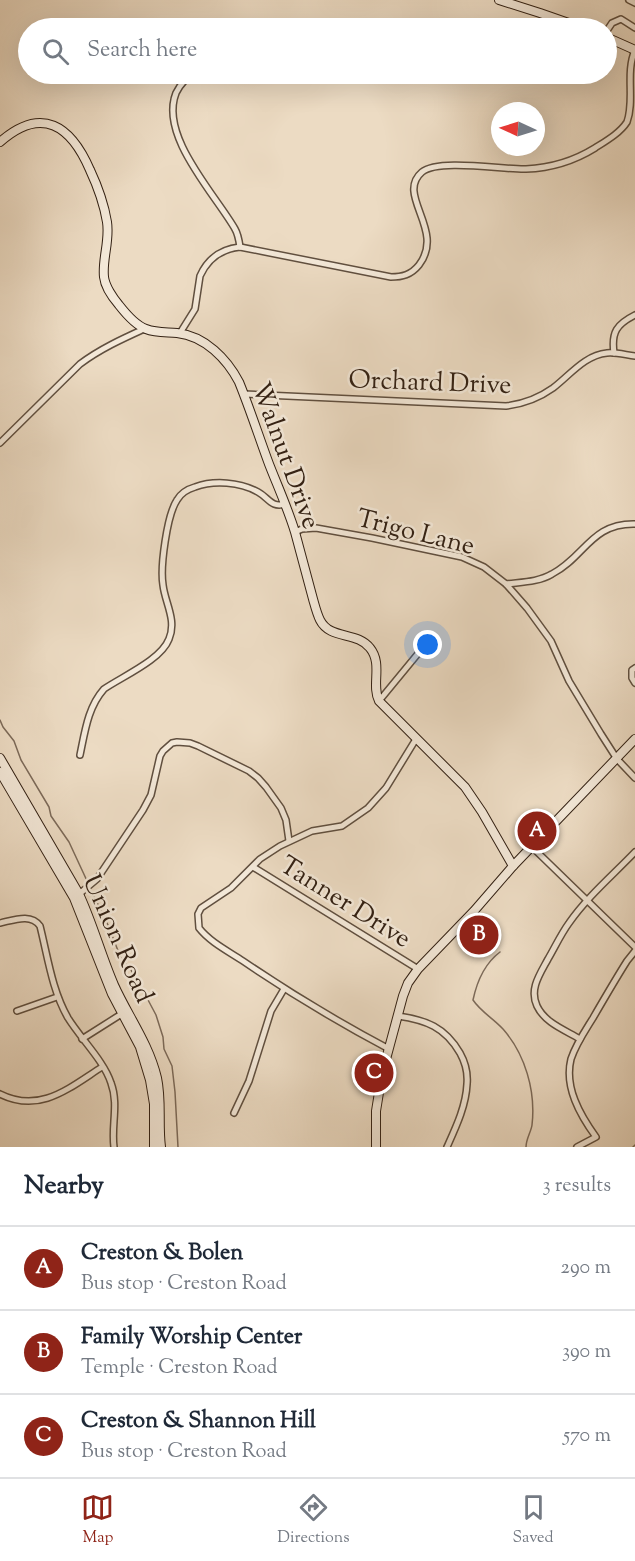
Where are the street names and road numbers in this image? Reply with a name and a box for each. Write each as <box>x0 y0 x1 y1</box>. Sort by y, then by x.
street label: Orchard Drive <box>348 362 512 405</box>
street label: Walnut Drive <box>241 377 328 534</box>
street label: Trigo Lane <box>353 501 478 566</box>
street label: Tanner Drive <box>272 848 417 958</box>
street label: Union Road <box>72 869 162 1010</box>

